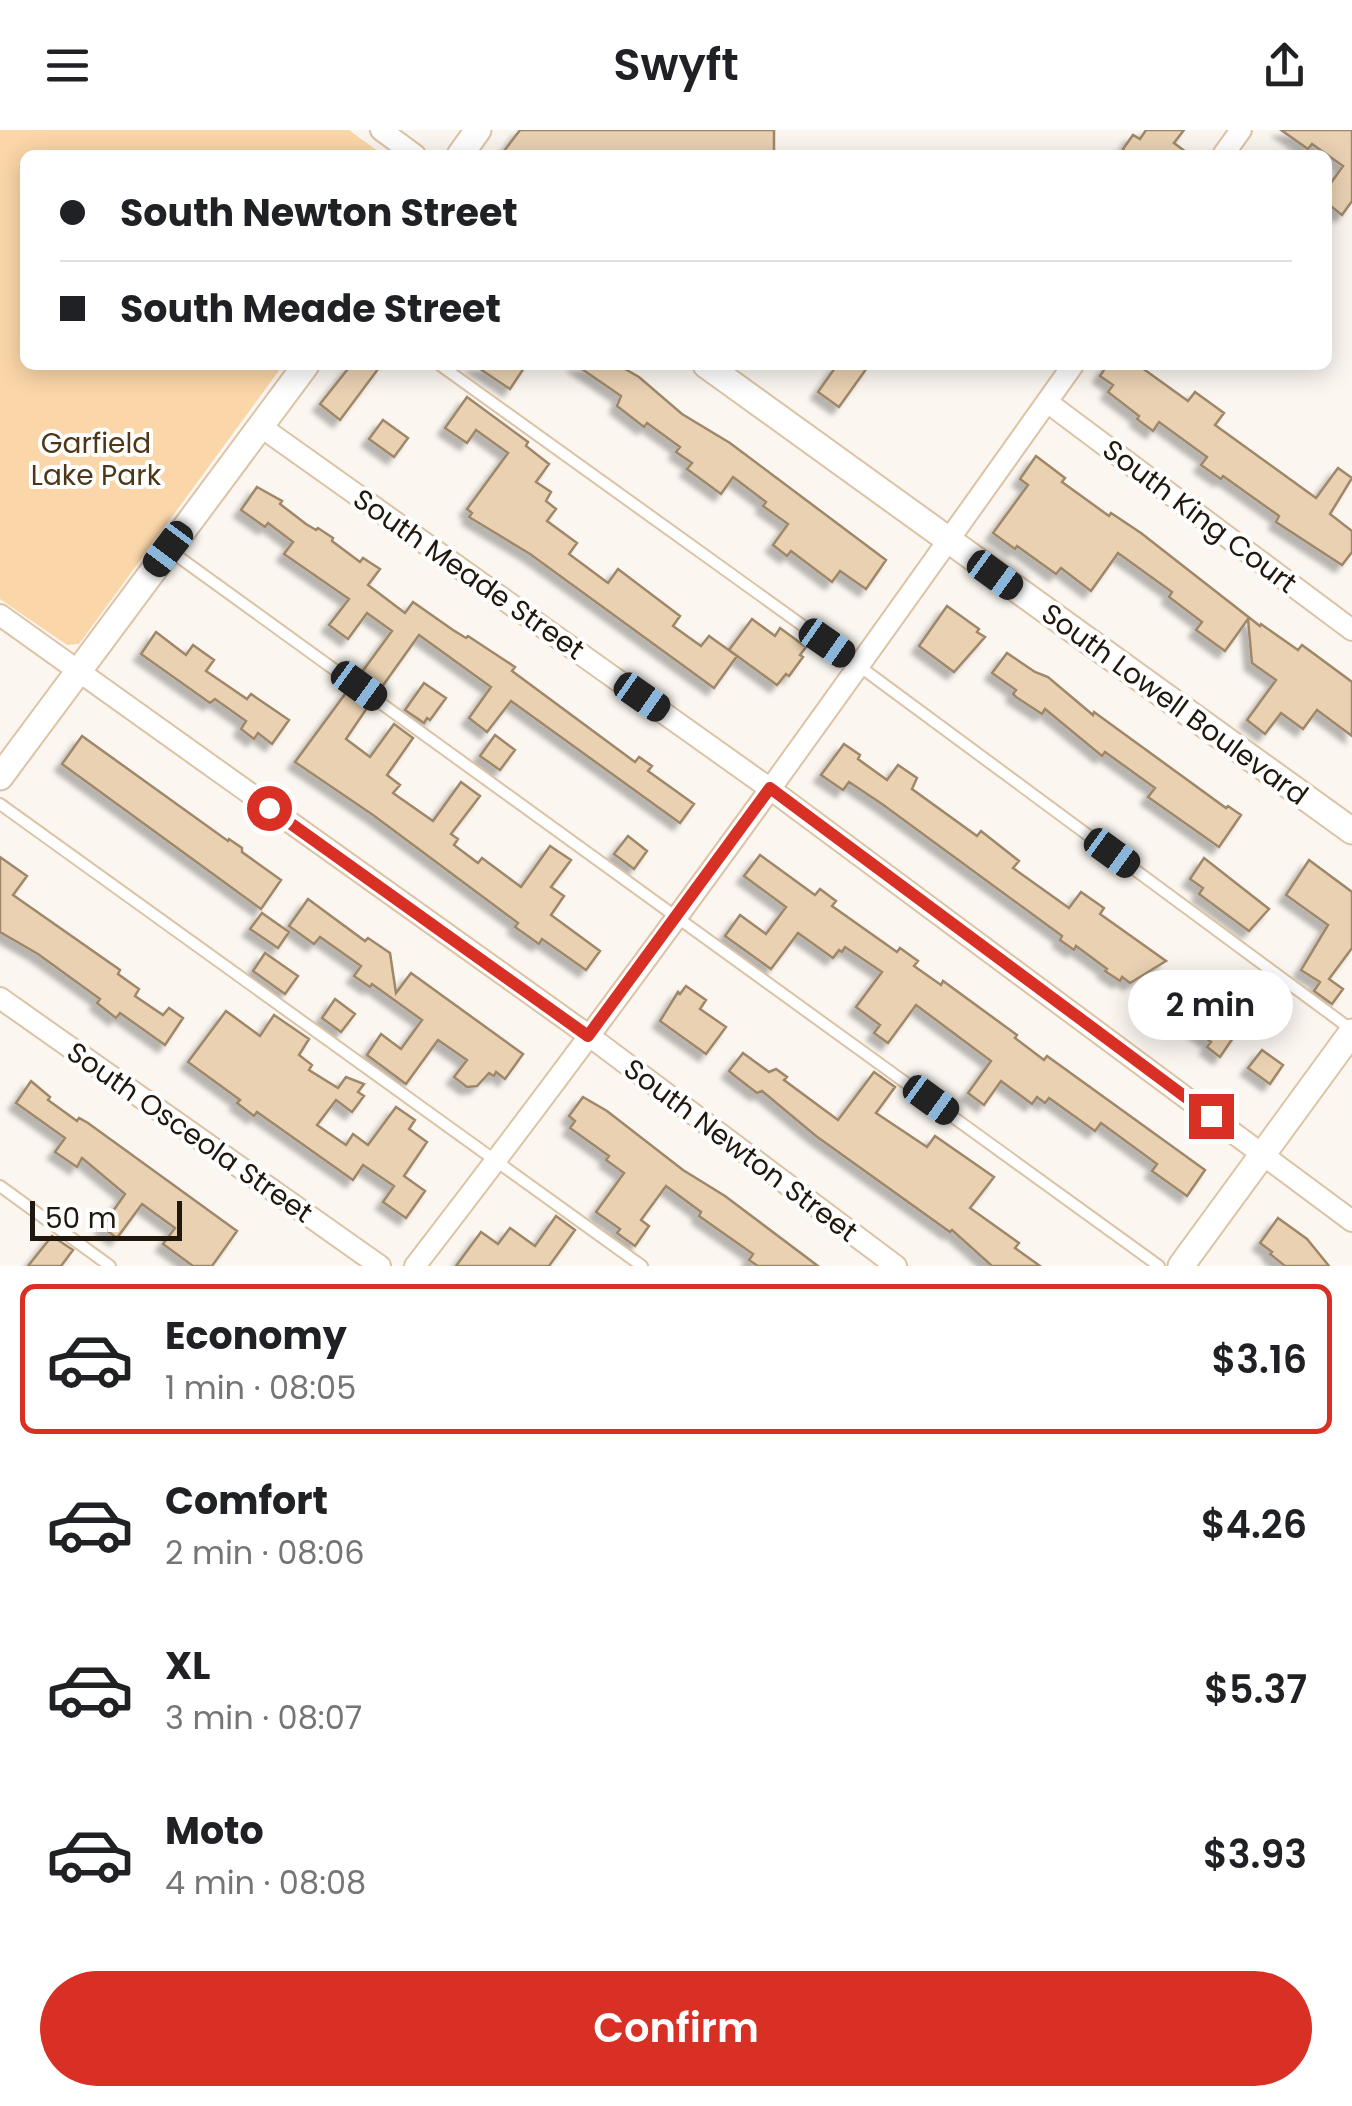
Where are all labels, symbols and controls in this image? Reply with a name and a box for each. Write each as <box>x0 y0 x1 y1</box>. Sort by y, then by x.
text: Swyft <box>613 33 739 96</box>
icon: menu <box>40 38 95 93</box>
icon: share <box>1257 38 1312 93</box>
text: South Newton Street <box>120 186 518 239</box>
text: South Meade Street <box>120 282 501 335</box>
park label: Garfield Lake Park <box>31 424 162 495</box>
street label: South King Court <box>1095 430 1305 602</box>
street label: South Meade Street <box>345 480 592 669</box>
car <box>138 516 198 582</box>
car <box>962 545 1028 605</box>
street label: South Lowell Boulevard <box>1034 594 1316 814</box>
car <box>794 614 860 672</box>
car <box>326 656 392 716</box>
car <box>609 668 675 726</box>
route start <box>247 786 292 831</box>
car <box>1079 823 1145 883</box>
callout: 2 min <box>1128 971 1294 1041</box>
text: 2 min <box>1166 982 1255 1027</box>
street label: South Osceola Street <box>59 1033 321 1232</box>
street label: South Newton Street <box>616 1050 866 1251</box>
car <box>898 1070 964 1130</box>
route end <box>1189 1094 1234 1139</box>
scale bar <box>30 1196 182 1240</box>
text: 50 m <box>45 1199 116 1238</box>
text: Economy <box>165 1309 347 1362</box>
icon: car <box>45 1314 135 1404</box>
text: $3.16 <box>1211 1333 1307 1386</box>
text: 1 min · 08:05 <box>165 1365 356 1410</box>
text: Comfort <box>165 1474 328 1527</box>
icon: car <box>45 1479 135 1569</box>
text: $4.26 <box>1201 1498 1307 1551</box>
text: 2 min · 08:06 <box>165 1530 365 1575</box>
text: XL <box>165 1639 210 1692</box>
icon: car <box>45 1644 135 1734</box>
text: $5.37 <box>1204 1663 1307 1716</box>
text: 3 min · 08:07 <box>165 1695 362 1740</box>
text: Moto <box>165 1804 264 1857</box>
icon: car <box>45 1809 135 1899</box>
text: $3.93 <box>1203 1828 1307 1881</box>
text: 4 min · 08:08 <box>165 1860 366 1905</box>
button: Confirm <box>40 1971 1312 2086</box>

